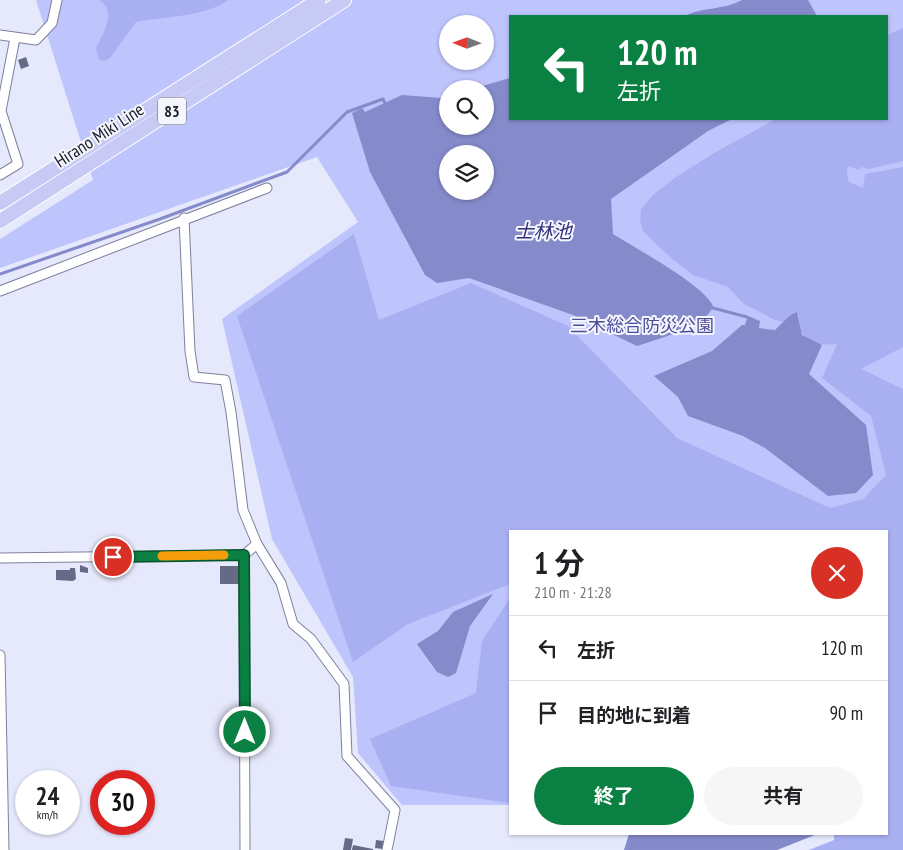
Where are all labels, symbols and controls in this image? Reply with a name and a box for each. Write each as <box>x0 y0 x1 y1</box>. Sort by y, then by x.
north arrow <box>439 15 494 70</box>
map controls <box>439 15 494 200</box>
text: 120 m <box>617 29 698 75</box>
icon: left <box>534 35 599 100</box>
text: 左折 <box>617 77 661 105</box>
button: search <box>439 80 494 135</box>
street label: Hirano Miki Line <box>50 98 148 172</box>
road number: 83 <box>158 98 186 124</box>
button: layers <box>439 145 494 200</box>
water label: 士林池 <box>514 219 573 243</box>
park label: 三木総合防災公園 <box>570 314 714 337</box>
pin <box>92 536 134 578</box>
icon: arrive <box>99 543 127 571</box>
text: 1 分 <box>534 543 585 582</box>
button: close <box>811 547 863 599</box>
text: 210 m · 21:28 <box>534 582 612 602</box>
icon: left <box>534 634 562 662</box>
text: 120 m <box>821 636 863 660</box>
text: 左折 <box>577 638 615 662</box>
icon: arrive <box>534 699 562 727</box>
text: 90 m <box>830 701 863 725</box>
text: 目的地に到着 <box>577 703 691 727</box>
position arrow <box>218 705 270 757</box>
button: 終了 <box>534 767 694 825</box>
button: 共有 <box>704 767 863 825</box>
speed limit sign: 30 <box>90 770 155 835</box>
text: 24 <box>36 780 59 812</box>
text: km/h <box>37 807 58 822</box>

